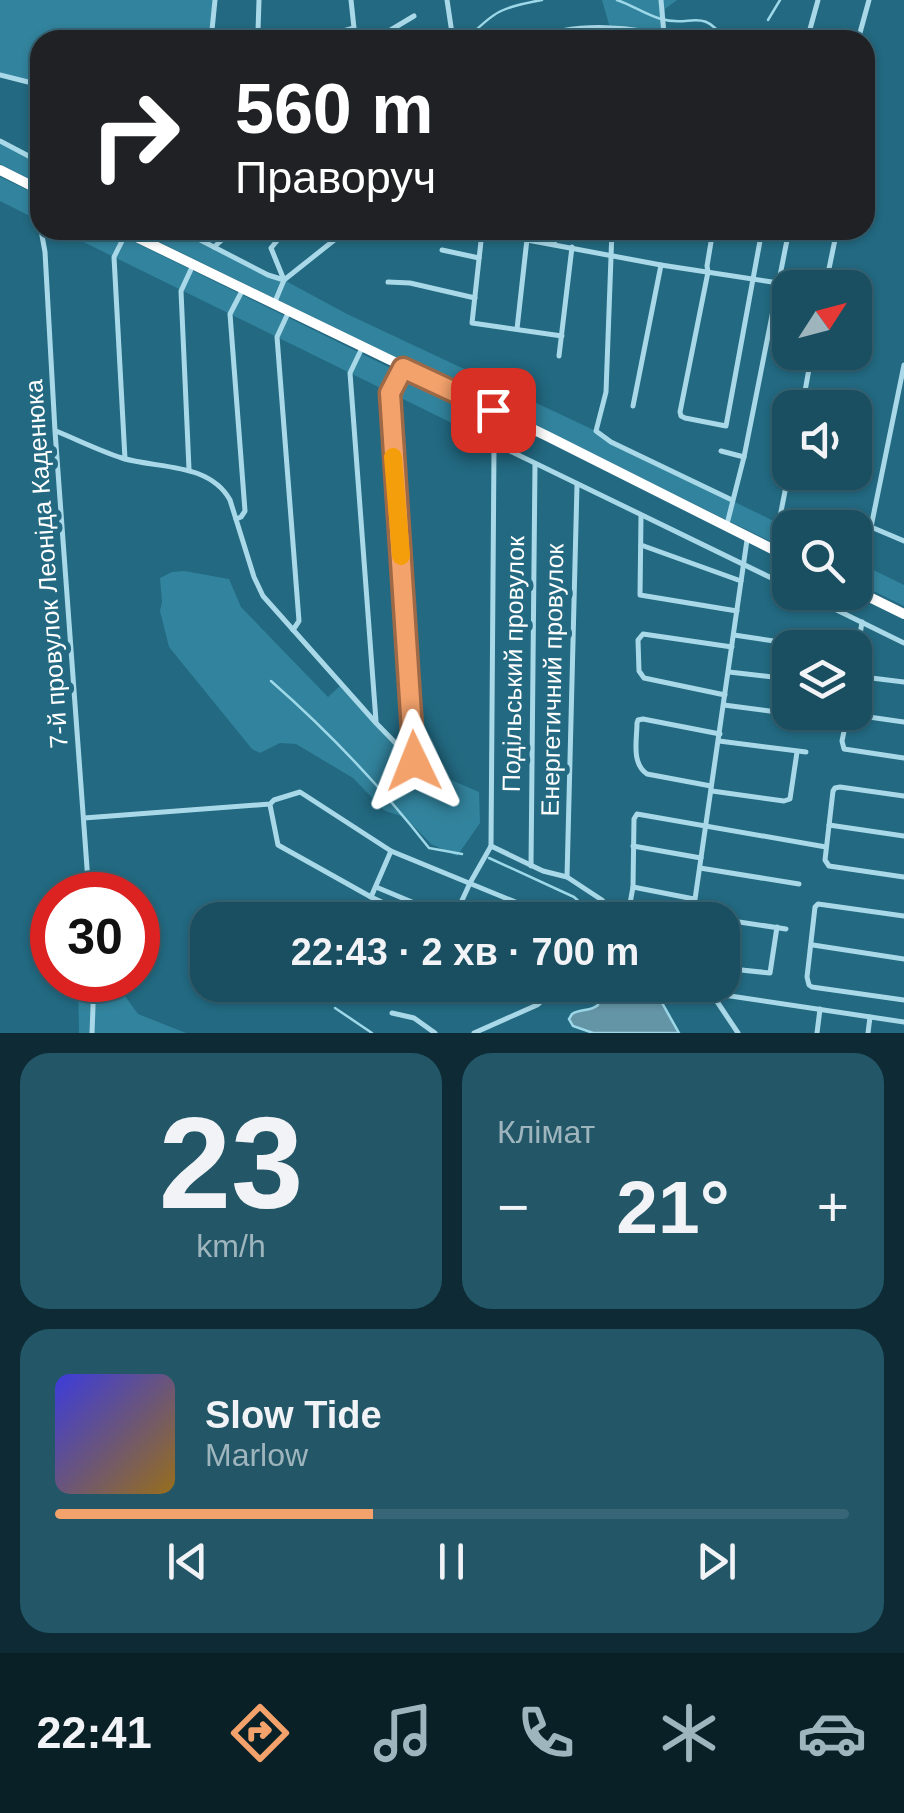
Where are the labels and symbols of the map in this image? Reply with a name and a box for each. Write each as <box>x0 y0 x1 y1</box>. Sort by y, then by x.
north arrow <box>772 270 872 370</box>
pin <box>451 368 536 453</box>
street label: 7-й провулок Леоніда Каденюка <box>19 379 73 749</box>
street label: Подільський провулок <box>497 535 529 792</box>
street label: Енергетичний провулок <box>536 542 568 817</box>
position arrow <box>362 709 466 813</box>
speed limit sign: 30 <box>30 872 160 1002</box>

